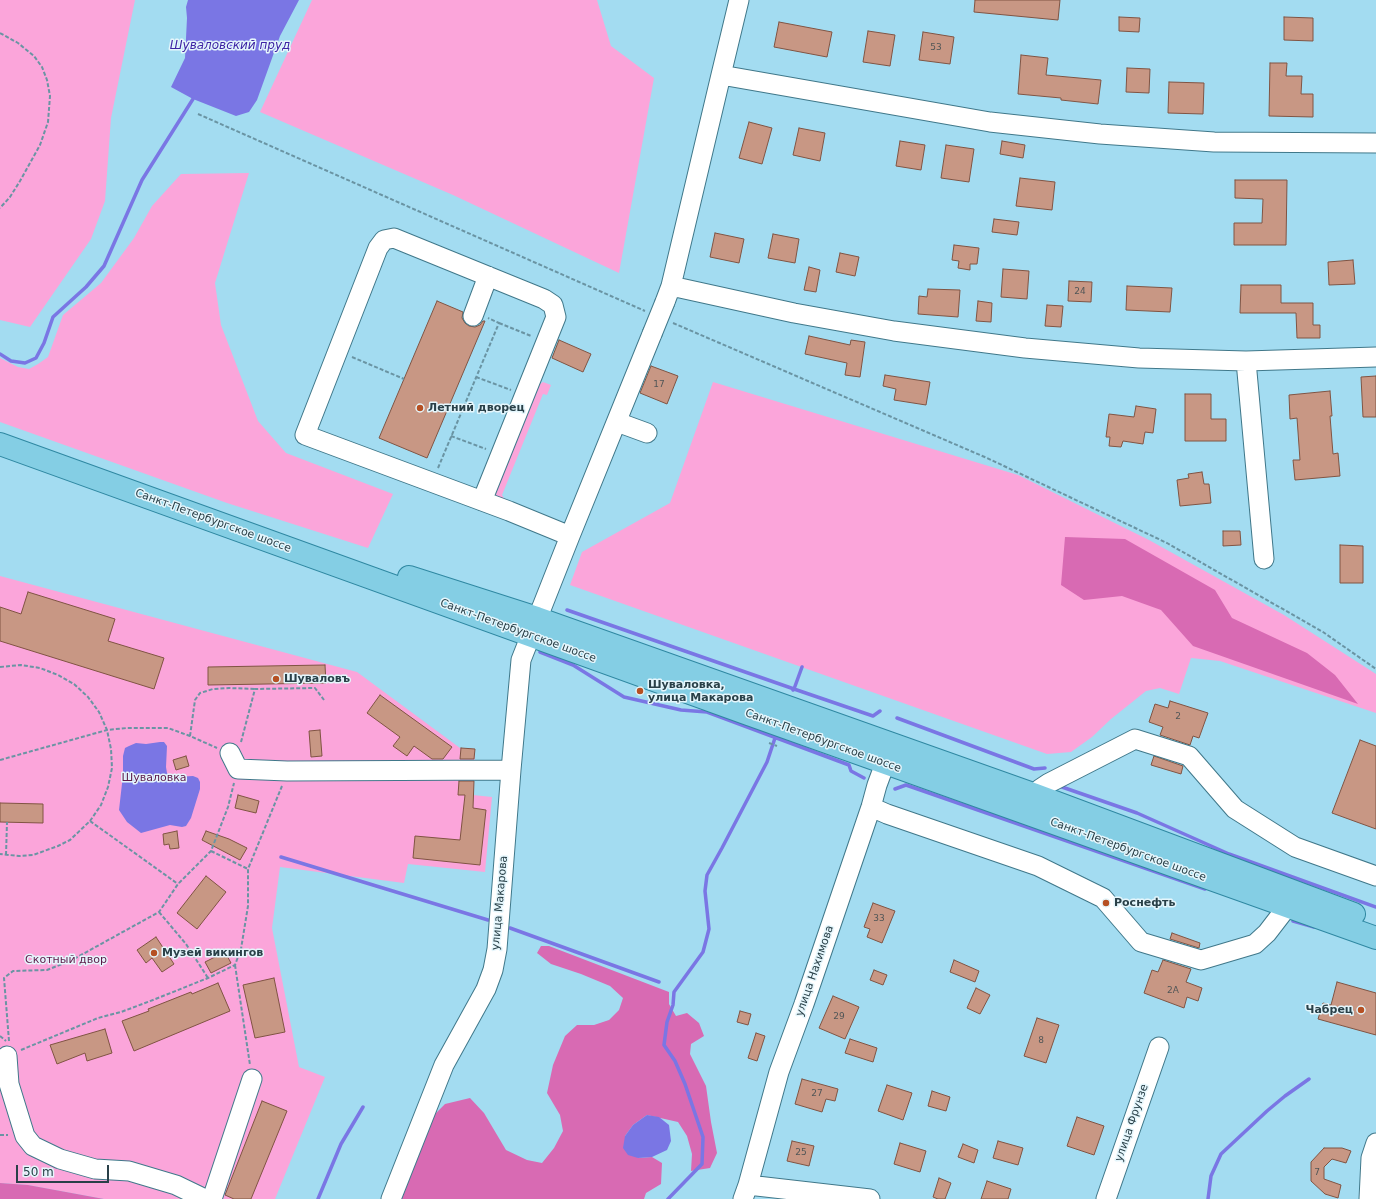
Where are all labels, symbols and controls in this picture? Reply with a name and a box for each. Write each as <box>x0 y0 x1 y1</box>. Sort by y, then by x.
water label: Шуваловский пруд <box>170 39 290 53</box>
house number: 53 <box>930 43 942 53</box>
house number: 24 <box>1074 287 1086 297</box>
house number: 17 <box>653 380 665 390</box>
place label: Летний дворец <box>428 401 525 415</box>
marker: Летний дворец <box>415 403 425 413</box>
street label: Санкт-Петербургское шоссе <box>133 487 293 555</box>
street label: Санкт-Петербургское шоссе <box>438 597 598 665</box>
place label: Шуваловъ <box>284 672 350 686</box>
marker: Шуваловъ <box>271 674 281 684</box>
place label: Шуваловка, улица Макарова <box>648 678 753 704</box>
marker: Шуваловка, улица Макарова <box>635 686 645 696</box>
street label: Санкт-Петербургское шоссе <box>743 707 903 775</box>
house number: 2 <box>1175 712 1181 722</box>
park label: Шуваловка <box>121 771 187 785</box>
street label: Санкт-Петербургское шоссе <box>1048 816 1208 884</box>
street label: улица Макарова <box>489 855 511 951</box>
place label: Роснефть <box>1114 896 1175 910</box>
marker: Роснефть <box>1101 898 1111 908</box>
house number: 33 <box>873 914 885 924</box>
street label: улица Нахимова <box>793 924 837 1018</box>
place label: Музей викингов <box>162 946 263 960</box>
marker: Музей викингов <box>149 948 159 958</box>
park label: Скотный двор <box>25 953 107 967</box>
house number: 2А <box>1167 986 1179 996</box>
place label: Чабрец <box>1306 1003 1353 1017</box>
marker: Чабрец <box>1356 1005 1366 1015</box>
house number: 29 <box>833 1012 845 1022</box>
house number: 8 <box>1038 1036 1044 1046</box>
street label: улица Фрунзе <box>1113 1082 1151 1164</box>
house number: 27 <box>811 1089 823 1099</box>
house number: 25 <box>795 1148 807 1158</box>
scale bar <box>18 1157 111 1183</box>
text: 50 m <box>23 1165 54 1179</box>
house number: 7 <box>1314 1168 1320 1178</box>

